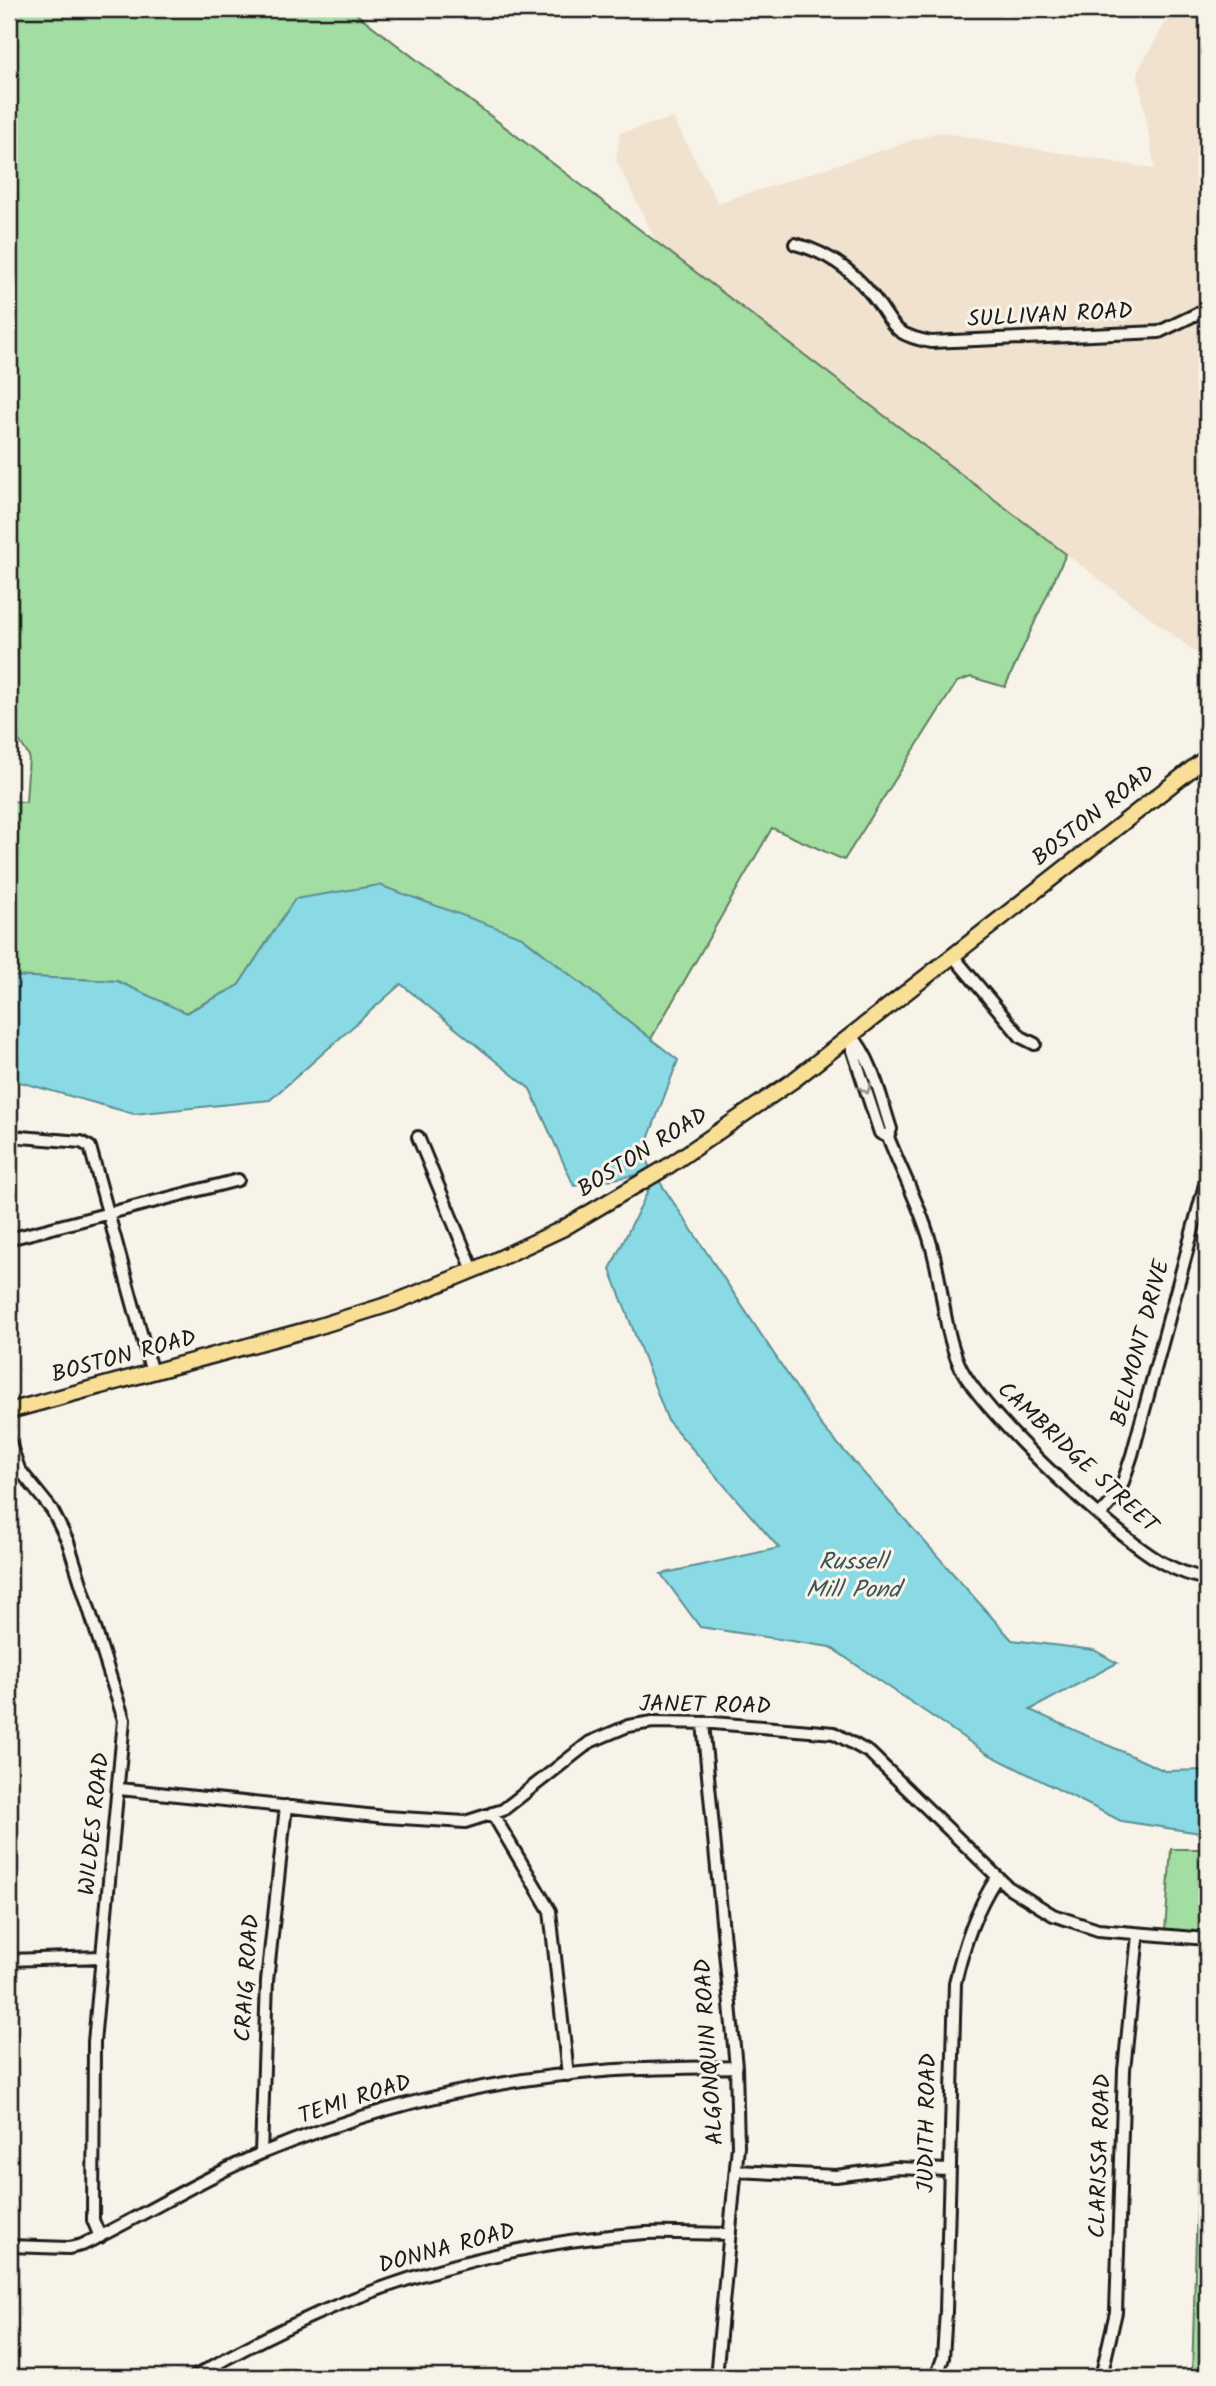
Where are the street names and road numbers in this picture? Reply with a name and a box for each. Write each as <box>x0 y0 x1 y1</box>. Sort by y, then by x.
street label: SULLIVAN ROAD <box>966 294 1134 338</box>
street label: BOSTON ROAD <box>1024 756 1164 876</box>
street label: BOSTON ROAD <box>570 1098 716 1208</box>
street label: BELMONT DRIVE <box>1101 1255 1181 1430</box>
street label: BOSTON ROAD <box>48 1320 201 1394</box>
street label: CAMBRIDGE STREET <box>988 1373 1167 1544</box>
street label: JANET ROAD <box>639 1687 771 1725</box>
street label: WILDES ROAD <box>70 1750 120 1897</box>
street label: CRAIG ROAD <box>226 1913 270 2043</box>
street label: ALGONQUIN ROAD <box>686 1957 734 2147</box>
street label: JUDITH ROAD <box>909 2053 947 2193</box>
street label: TEMI ROAD <box>294 2065 416 2135</box>
street label: CLARISSA ROAD <box>1080 2073 1122 2239</box>
street label: DONNA ROAD <box>375 2214 519 2284</box>

